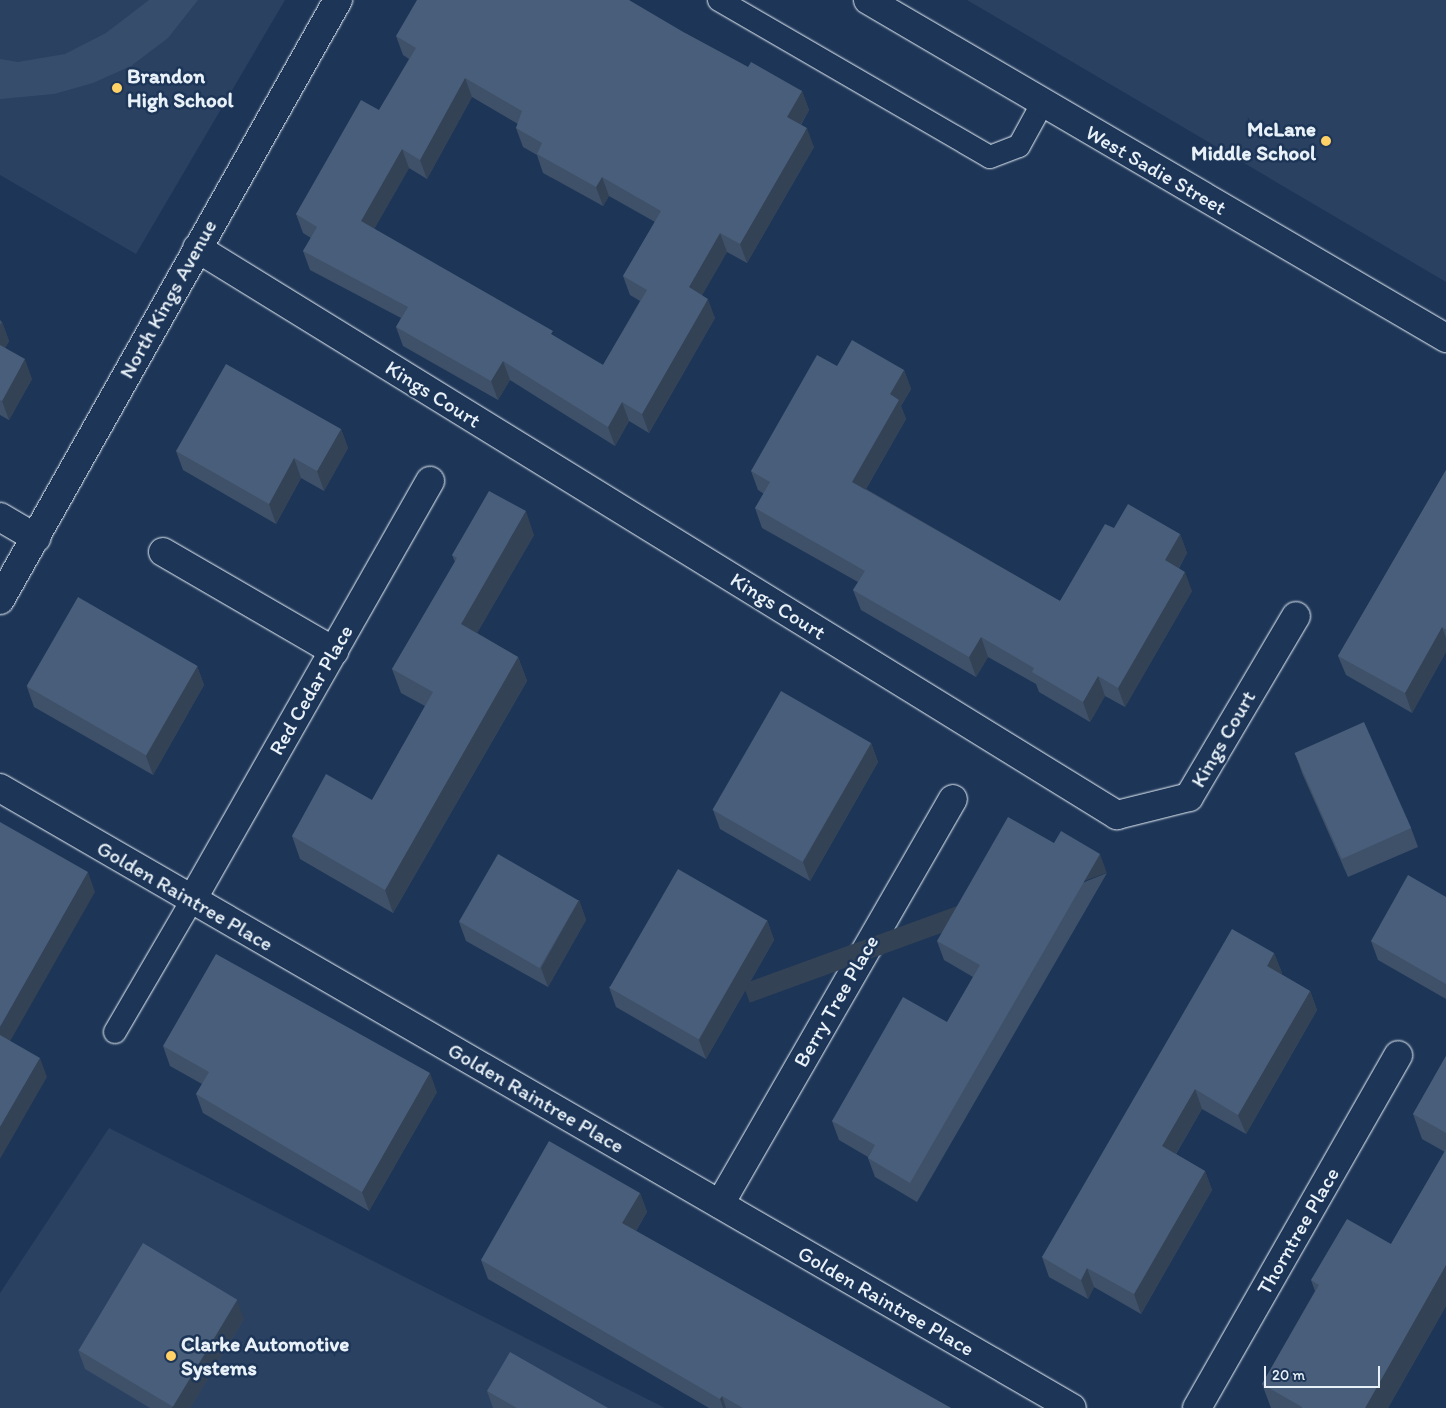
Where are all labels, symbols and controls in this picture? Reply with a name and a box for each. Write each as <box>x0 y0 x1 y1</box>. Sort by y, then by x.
place label: Brandon High School <box>127 63 233 113</box>
marker: Brandon High School <box>111 82 123 94</box>
place label: McLane Middle School <box>1191 116 1316 166</box>
street label: West Sadie Street <box>1081 119 1231 221</box>
marker: McLane Middle School <box>1320 135 1332 147</box>
street label: North Kings Avenue <box>114 215 222 383</box>
street label: Kings Court <box>381 355 485 433</box>
street label: Kings Court <box>726 567 830 645</box>
street label: Red Cedar Place <box>264 621 358 759</box>
street label: Kings Court <box>1185 686 1261 792</box>
street label: Golden Raintree Place <box>92 835 278 957</box>
street label: Berry Tree Place <box>789 931 883 1071</box>
street label: Golden Raintree Place <box>443 1037 629 1159</box>
street label: Thorntree Place <box>1251 1163 1345 1299</box>
street label: Golden Raintree Place <box>793 1240 979 1362</box>
place label: Clarke Automotive Systems <box>181 1331 349 1381</box>
marker: Clarke Automotive Systems <box>165 1350 177 1362</box>
scale bar <box>1266 1356 1382 1388</box>
text: 20 m <box>1272 1366 1305 1384</box>

